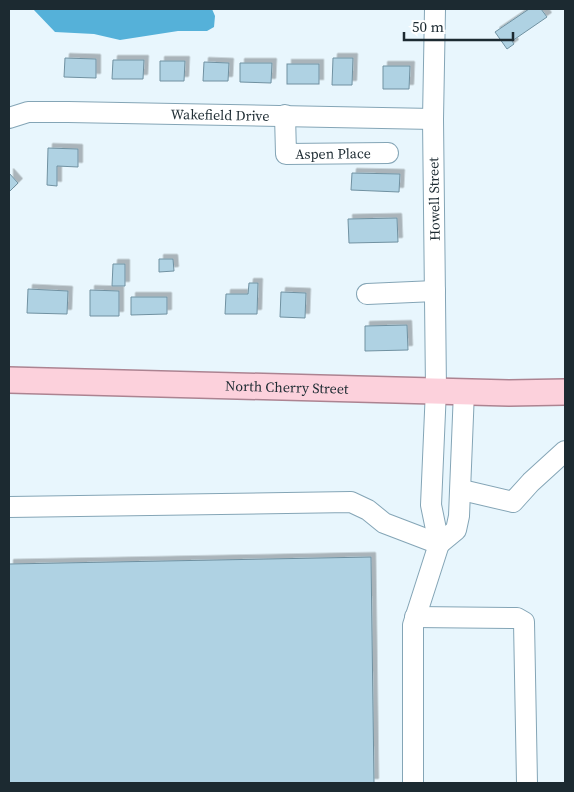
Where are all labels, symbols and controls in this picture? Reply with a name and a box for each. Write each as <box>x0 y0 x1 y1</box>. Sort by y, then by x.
scale bar <box>404 10 513 42</box>
text: 50 m <box>412 16 444 37</box>
street label: Wakefield Drive <box>170 104 270 126</box>
street label: Aspen Place <box>295 143 371 164</box>
street label: Howell Street <box>423 157 445 241</box>
street label: North Cherry Street <box>225 376 349 399</box>

